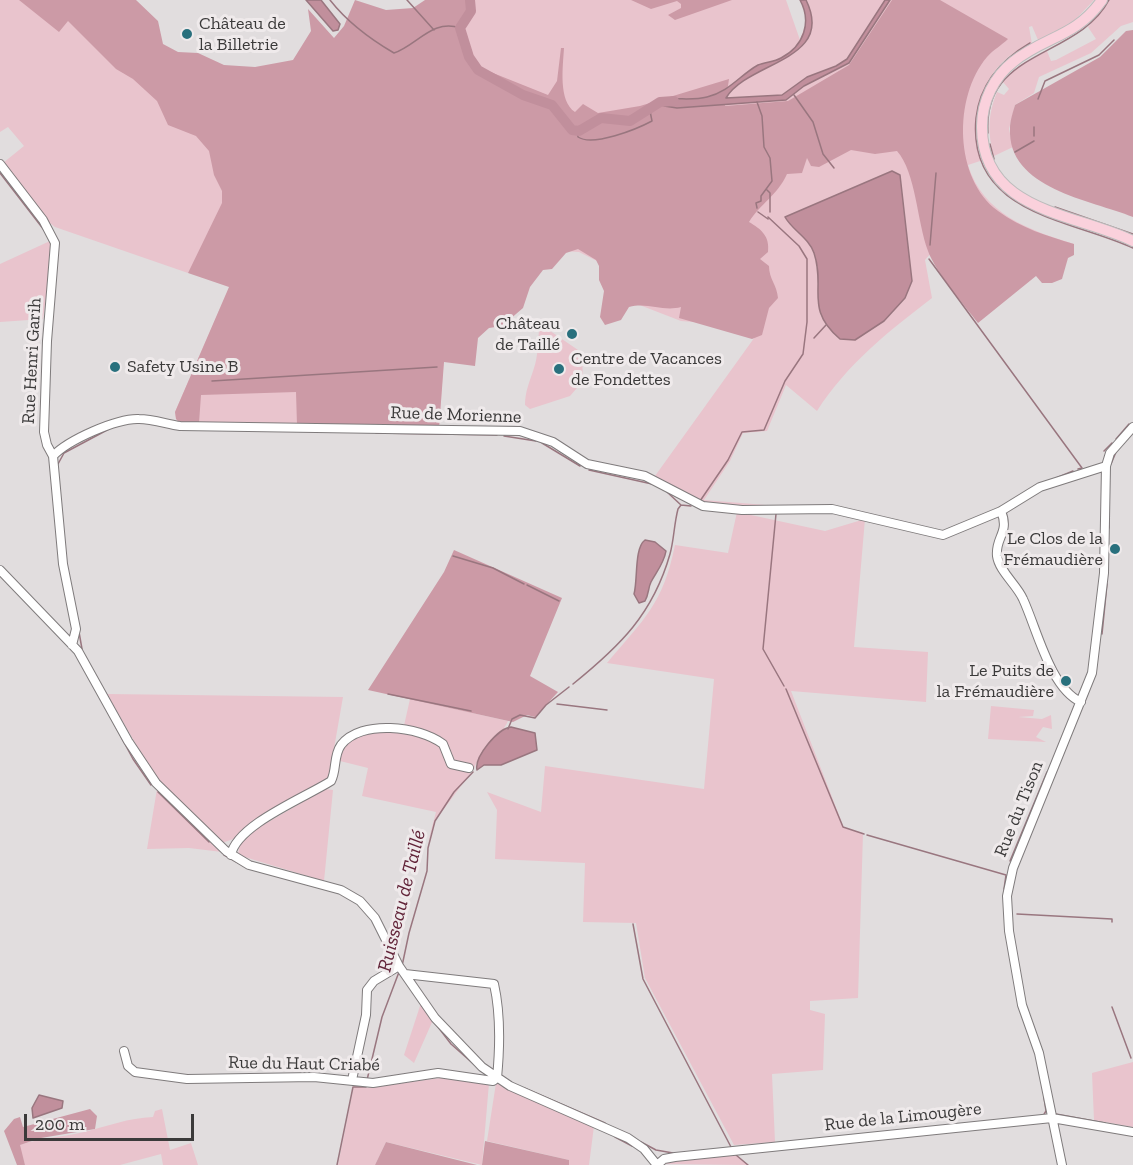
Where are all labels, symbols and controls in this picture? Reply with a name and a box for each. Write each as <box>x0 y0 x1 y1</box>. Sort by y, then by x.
place label: Château de la Billetrie <box>199 13 286 56</box>
marker: Château de la Billetrie <box>180 27 194 41</box>
street label: Rue Henri Garih <box>18 297 46 425</box>
place label: Château de Taillé <box>495 313 560 356</box>
marker: Château de Taillé <box>565 327 579 341</box>
place label: Centre de Vacances de Fondettes <box>571 348 722 391</box>
place label: Safety Usine B <box>127 356 238 378</box>
marker: Safety Usine B <box>108 360 122 374</box>
marker: Centre de Vacances de Fondettes <box>552 362 566 376</box>
street label: Rue de Morienne <box>390 402 522 428</box>
place label: Le Clos de la Frémaudière <box>1003 528 1103 570</box>
marker: Le Clos de la Frémaudière <box>1108 542 1122 556</box>
place label: Le Puits de la Frémaudière <box>937 660 1054 702</box>
marker: Le Puits de la Frémaudière <box>1059 674 1073 688</box>
street label: Rue du Tison <box>990 758 1048 860</box>
water label: Ruisseau de Taillé <box>373 827 431 975</box>
street label: Rue du Haut Criabé <box>228 1052 380 1076</box>
street label: Rue de la Limougère <box>823 1098 983 1136</box>
scale bar <box>27 1102 196 1140</box>
text: 200 m <box>35 1113 85 1135</box>

